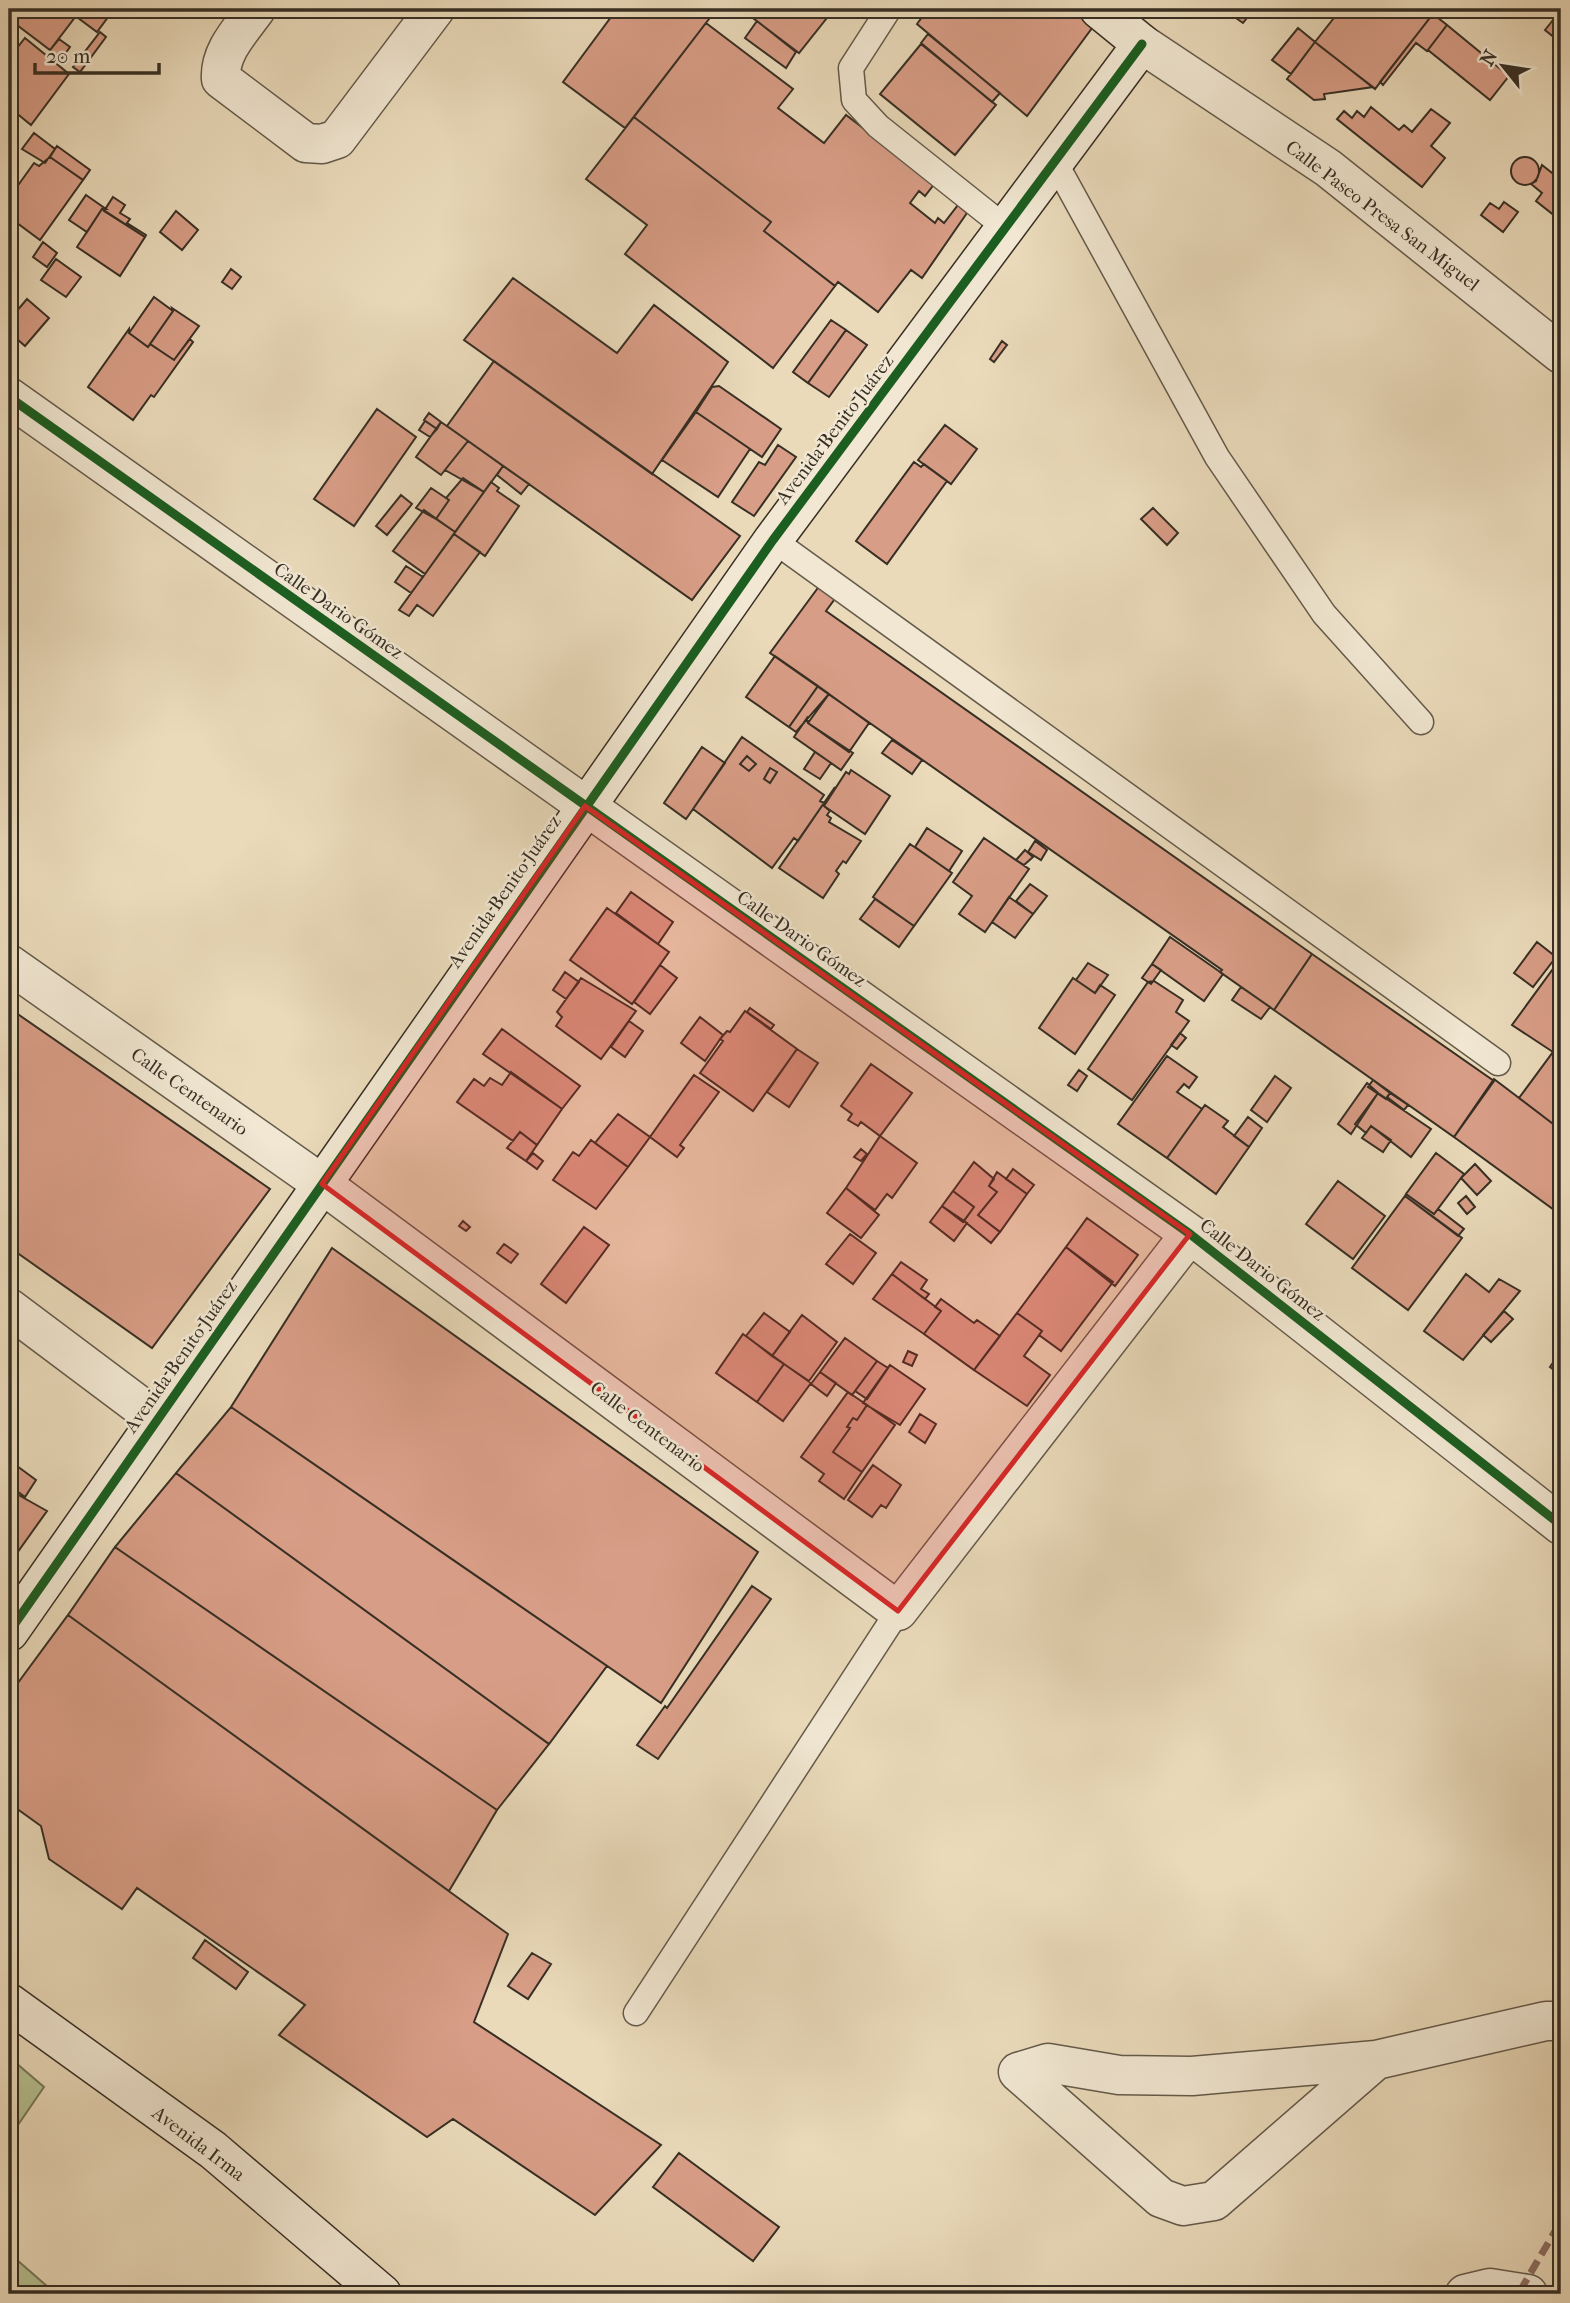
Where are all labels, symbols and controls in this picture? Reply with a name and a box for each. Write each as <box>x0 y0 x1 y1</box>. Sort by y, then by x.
scale bar <box>35 32 159 76</box>
north arrow <box>1468 32 1538 102</box>
text: 20 m <box>46 44 91 68</box>
text: N <box>1476 46 1503 70</box>
street label: Calle Paseo Presa San Miguel <box>1281 136 1484 296</box>
street label: Avenida Benito Juárez <box>771 351 898 509</box>
street label: Calle Dario Gómez <box>270 558 407 664</box>
street label: Avenida Benito Juárez <box>443 811 566 973</box>
street label: Calle Dario Gómez <box>733 886 870 992</box>
street label: Calle Centenario <box>127 1043 252 1141</box>
street label: Calle Dario Gómez <box>1196 1214 1329 1325</box>
street label: Avenida Benito Juárez <box>119 1276 242 1438</box>
street label: Calle Centenario <box>586 1377 709 1477</box>
street label: Avenida Irma <box>147 2101 249 2186</box>

